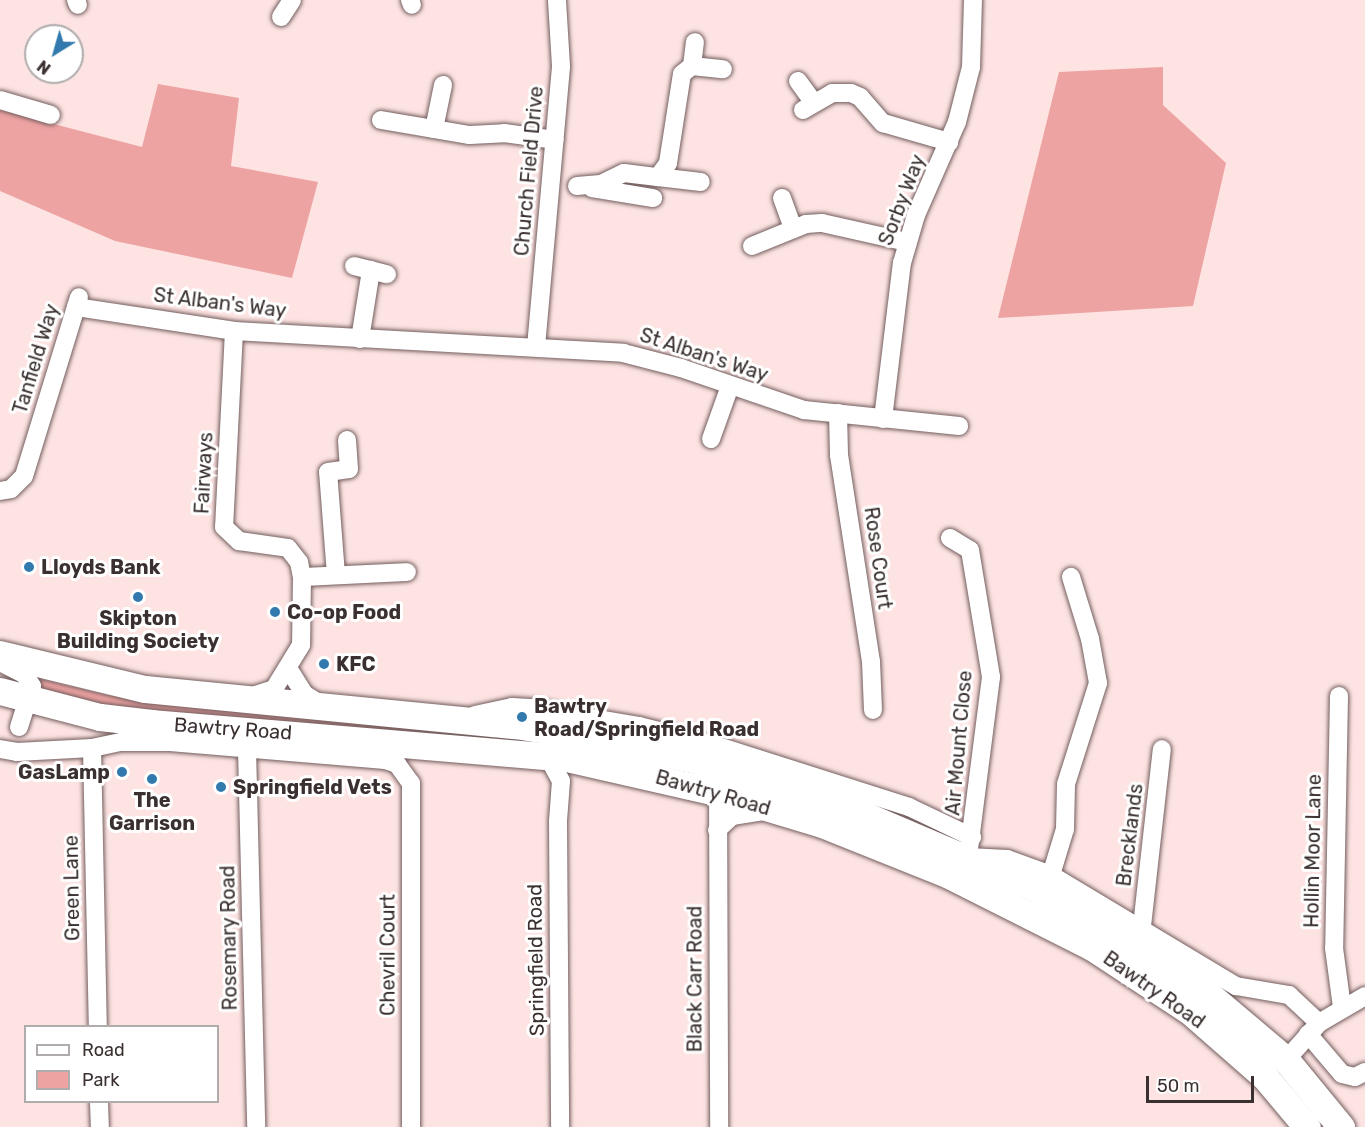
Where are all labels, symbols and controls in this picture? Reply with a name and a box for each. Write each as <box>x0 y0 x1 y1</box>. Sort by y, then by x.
north arrow <box>24 24 84 84</box>
text: N <box>34 56 54 78</box>
street label: Church Field Drive <box>510 85 548 257</box>
street label: Sorby Way <box>874 151 930 249</box>
street label: St Alban's Way <box>152 283 288 323</box>
street label: Tanfield Way <box>8 301 64 417</box>
street label: St Alban's Way <box>636 323 772 387</box>
street label: Fairways <box>190 431 218 515</box>
street label: Rose Court <box>859 505 897 611</box>
place label: Lloyds Bank <box>41 555 160 579</box>
marker: Lloyds Bank <box>22 560 36 574</box>
marker: Skipton Building Society <box>131 590 145 604</box>
place label: Co-op Food <box>287 600 401 624</box>
marker: Co-op Food <box>268 605 282 619</box>
place label: Skipton Building Society <box>57 606 219 653</box>
place label: KFC <box>336 652 376 676</box>
marker: KFC <box>317 657 331 671</box>
street label: Air Mount Close <box>941 669 977 817</box>
place label: Bawtry Road/Springfield Road <box>534 694 759 741</box>
marker: Bawtry Road/Springfield Road <box>515 710 529 724</box>
street label: Bawtry Road <box>173 713 293 745</box>
place label: GasLamp <box>18 760 110 784</box>
marker: GasLamp <box>115 765 129 779</box>
street label: Bawtry Road <box>652 765 774 821</box>
marker: The Garrison <box>145 772 159 786</box>
street label: Hollin Moor Lane <box>1300 774 1326 928</box>
place label: Springfield Vets <box>233 775 392 799</box>
marker: Springfield Vets <box>214 780 228 794</box>
street label: Brecklands <box>1112 782 1148 888</box>
place label: The Garrison <box>109 789 195 836</box>
street label: Green Lane <box>59 835 85 941</box>
street label: Rosemary Road <box>216 865 242 1011</box>
street label: Springfield Road <box>523 884 549 1036</box>
street label: Chevril Court <box>376 894 400 1016</box>
street label: Black Carr Road <box>683 905 707 1053</box>
street label: Bawtry Road <box>1098 946 1210 1034</box>
legend <box>24 1025 219 1103</box>
text: Road <box>82 1039 125 1061</box>
scale bar <box>1149 1064 1257 1102</box>
text: Park <box>82 1069 119 1091</box>
text: 50 m <box>1157 1075 1200 1097</box>

